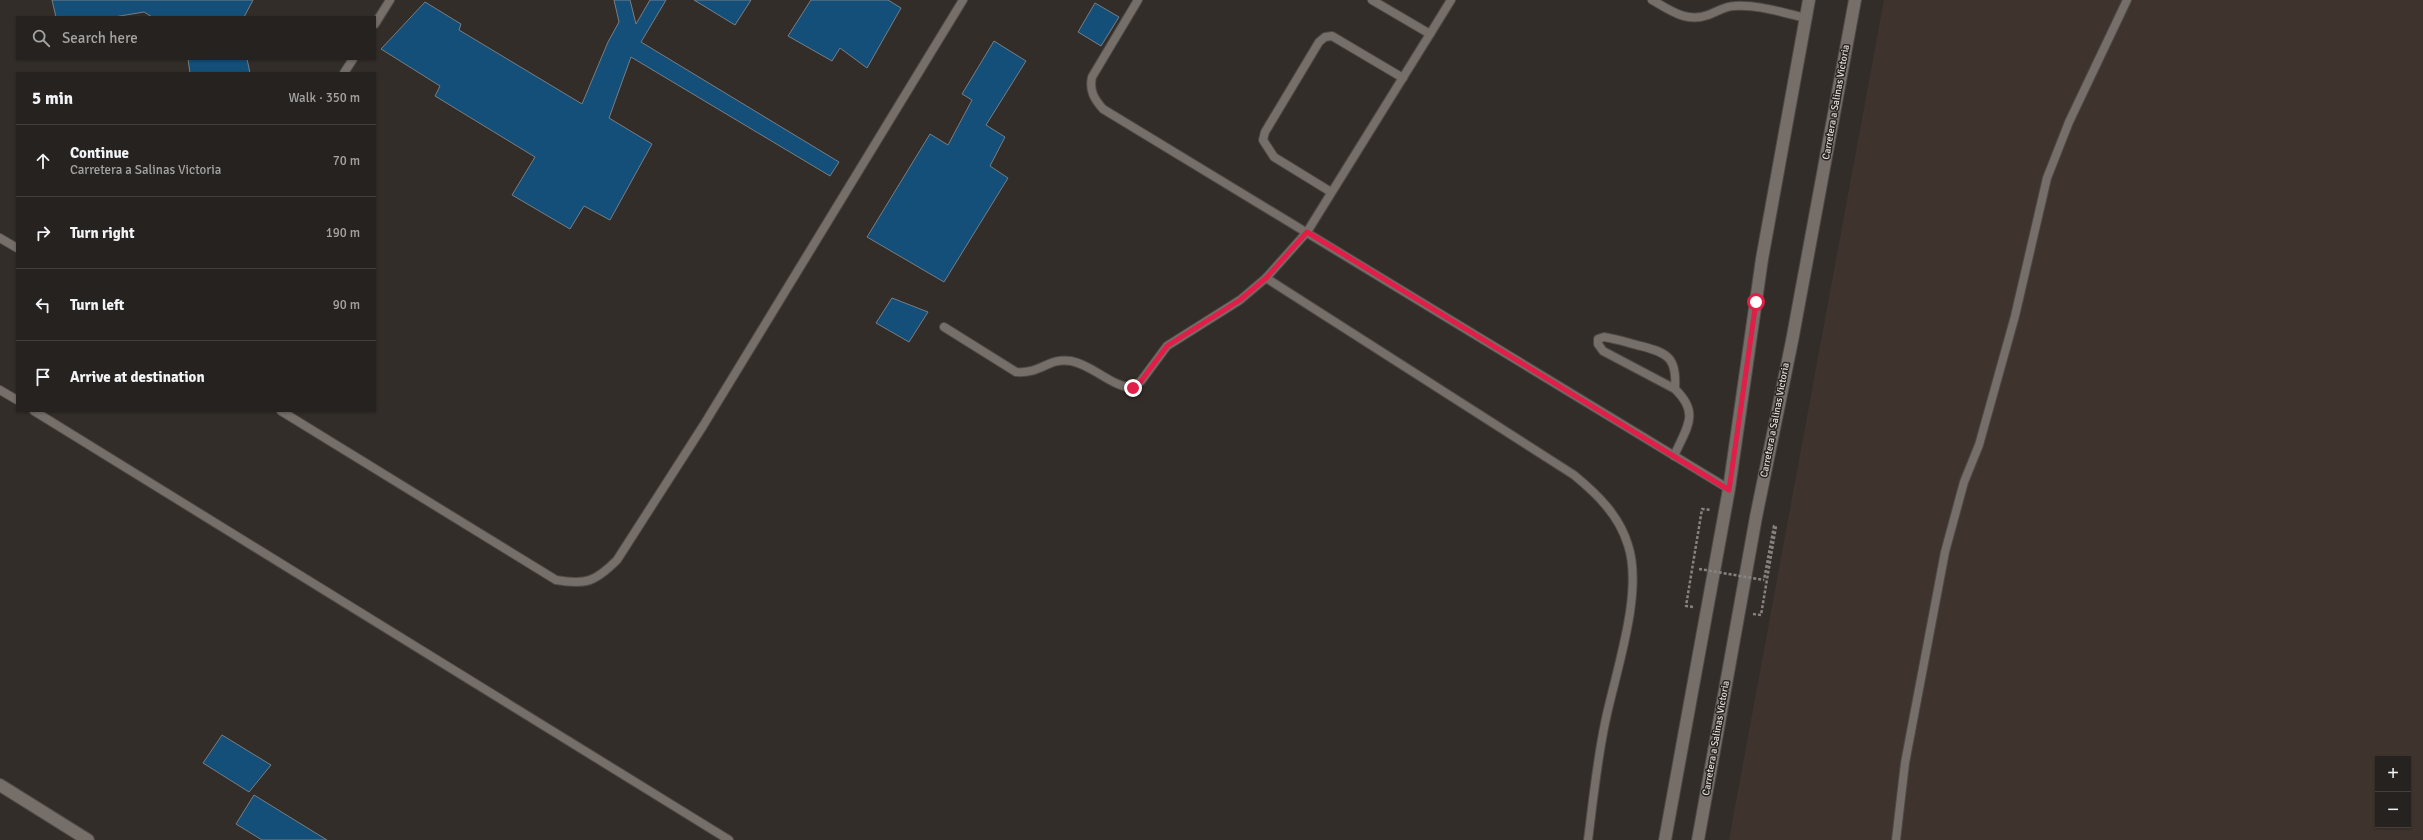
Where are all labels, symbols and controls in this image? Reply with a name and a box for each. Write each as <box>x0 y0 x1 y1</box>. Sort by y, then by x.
search box <box>16 16 376 60</box>
icon: search <box>30 27 52 49</box>
text: Search here <box>62 29 138 47</box>
street label: Carretera a Salinas Victoria <box>1820 44 1852 160</box>
text: 5 min <box>32 88 73 109</box>
text: Walk · 350 m <box>289 90 360 106</box>
text: Continue <box>70 144 129 162</box>
icon: ahead <box>32 150 54 172</box>
text: 70 m <box>333 153 360 169</box>
text: Carretera a Salinas Victoria <box>70 162 221 178</box>
icon: right <box>32 222 54 244</box>
text: Turn right <box>70 224 135 242</box>
text: 190 m <box>326 225 360 241</box>
route start <box>1747 293 1765 311</box>
icon: left <box>32 294 54 316</box>
text: Turn left <box>70 296 124 314</box>
text: 90 m <box>333 297 360 313</box>
street label: Carretera a Salinas Victoria <box>1758 362 1792 478</box>
icon: arrive <box>32 366 54 388</box>
text: Arrive at destination <box>70 368 205 386</box>
route end <box>1124 379 1142 397</box>
street label: Carretera a Salinas Victoria <box>1700 680 1732 796</box>
map controls <box>2375 756 2411 828</box>
button: + <box>2375 756 2411 792</box>
button: − <box>2375 792 2411 828</box>

